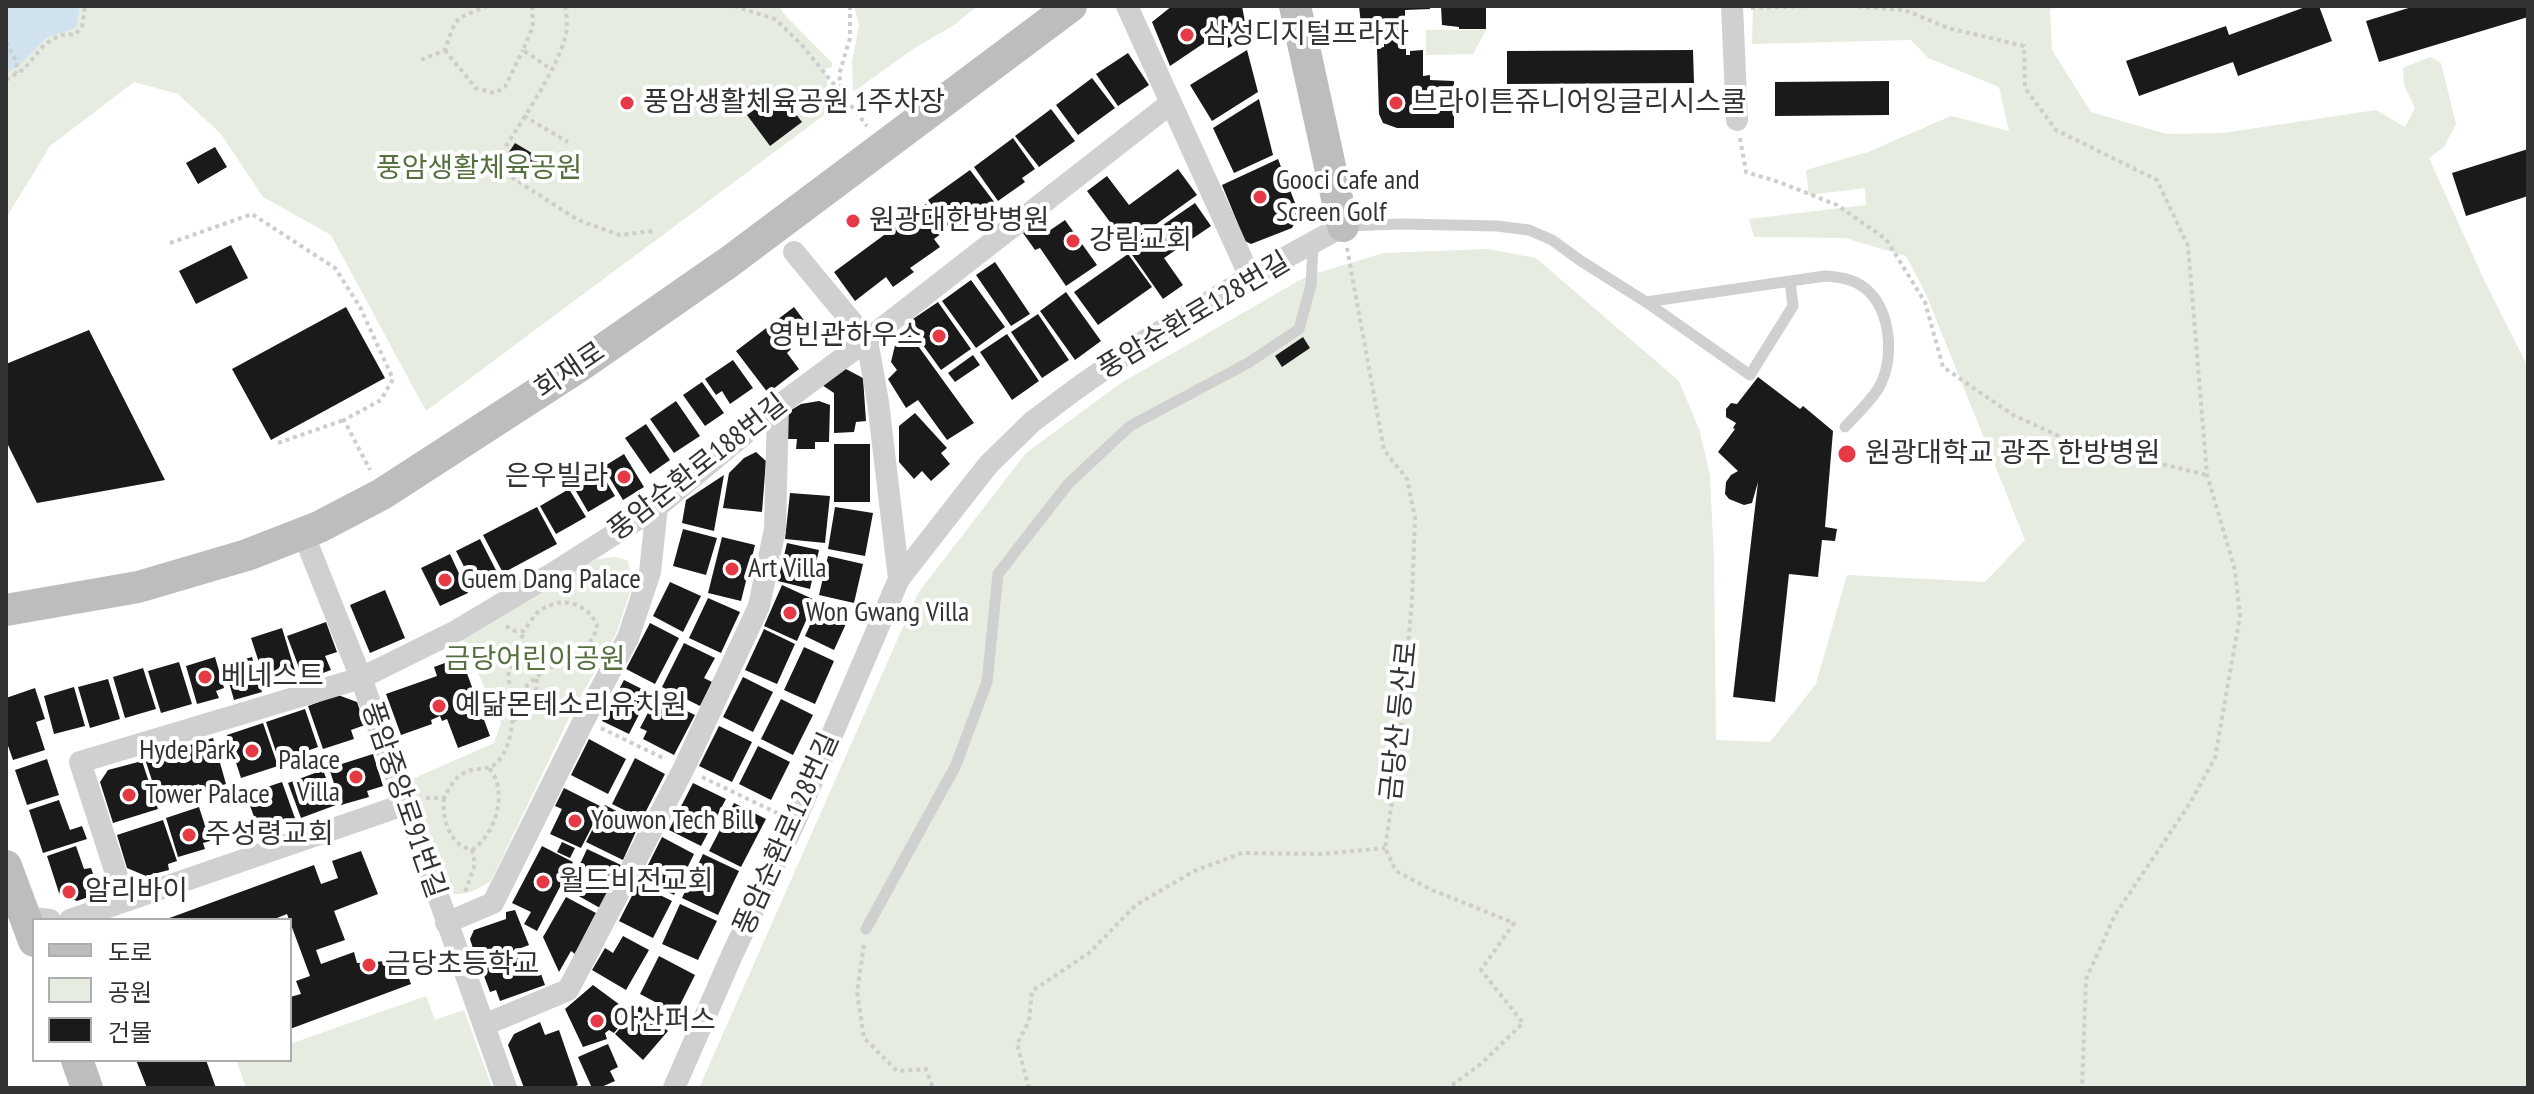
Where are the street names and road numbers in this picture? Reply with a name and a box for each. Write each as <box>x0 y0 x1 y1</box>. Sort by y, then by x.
street label: 풍암순환로128번길 <box>1092 245 1296 387</box>
street label: 회재로 <box>529 335 611 407</box>
street label: 풍암순환로188번길 <box>602 388 794 548</box>
street label: 금당산 등산로 <box>1375 639 1425 803</box>
street label: 풍암중앙로91번길 <box>354 697 452 903</box>
street label: 풍암순환로128번길 <box>727 728 847 940</box>

